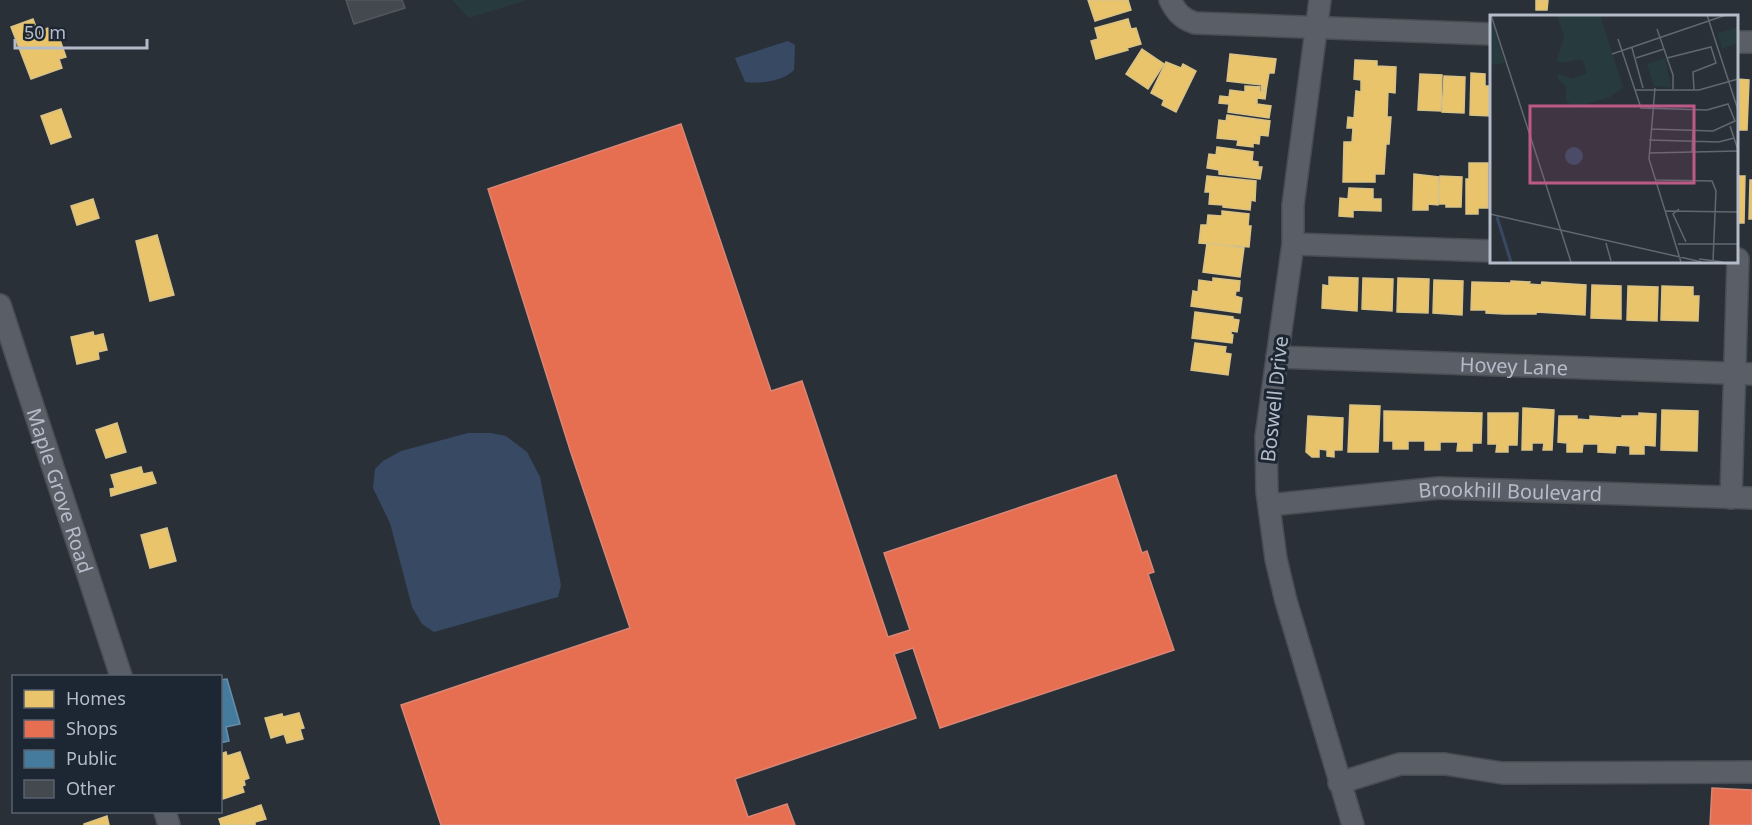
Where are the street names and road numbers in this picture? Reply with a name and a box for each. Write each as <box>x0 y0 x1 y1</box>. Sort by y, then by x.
street label: Boswell Drive <box>1254 335 1294 463</box>
street label: Hovey Lane <box>1459 350 1568 381</box>
street label: Maple Grove Road <box>21 404 100 576</box>
street label: Brookhill Boulevard <box>1417 475 1603 507</box>

